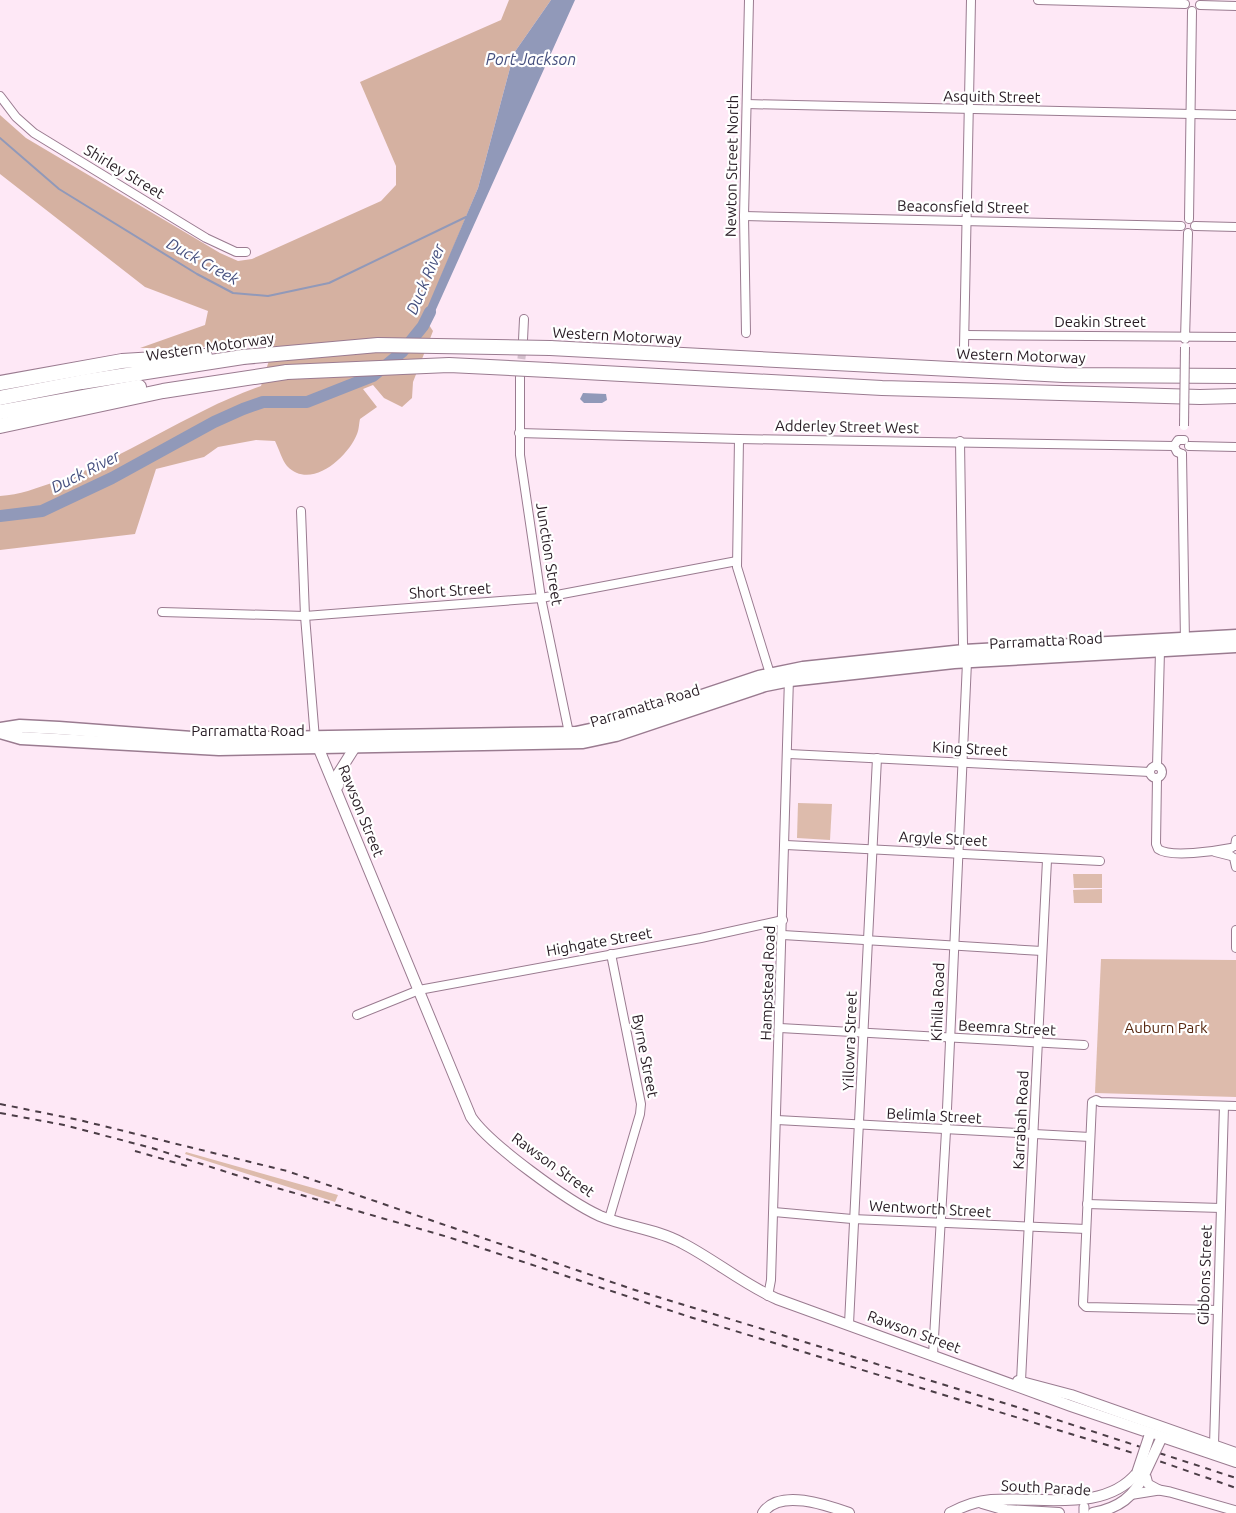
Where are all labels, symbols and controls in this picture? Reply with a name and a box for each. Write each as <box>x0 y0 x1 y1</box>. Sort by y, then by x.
water label: Port Jackson <box>486 50 576 68</box>
street label: Asquith Street <box>943 87 1041 106</box>
street label: Newton Street North <box>722 95 741 237</box>
street label: Shirley Street <box>81 141 168 202</box>
street label: Beaconsfield Street <box>897 197 1029 216</box>
water label: Duck Creek <box>164 234 243 289</box>
water label: Duck River <box>402 240 448 317</box>
street label: Deakin Street <box>1054 313 1146 330</box>
street label: Western Motorway <box>552 324 682 347</box>
street label: Western Motorway <box>145 329 275 364</box>
street label: Western Motorway <box>956 345 1086 366</box>
street label: Adderley Street West <box>775 417 919 436</box>
water label: Duck River <box>48 446 123 496</box>
street label: Junction Street <box>533 501 566 607</box>
street label: Short Street <box>408 579 492 602</box>
street label: Parramatta Road <box>989 629 1103 652</box>
street label: Parramatta Road <box>588 681 702 730</box>
street label: Parramatta Road <box>191 722 305 739</box>
street label: King Street <box>932 738 1008 759</box>
street label: Rawson Street <box>335 762 388 859</box>
street label: Argyle Street <box>898 828 988 849</box>
street label: Highgate Street <box>545 924 653 959</box>
street label: Hampstead Road <box>757 925 778 1041</box>
street label: Kihilla Road <box>928 962 947 1042</box>
street label: Yillowra Street <box>839 991 860 1091</box>
street label: Byrne Street <box>629 1013 662 1099</box>
street label: Beemra Street <box>958 1016 1056 1039</box>
park label: Auburn Park <box>1124 1019 1208 1036</box>
street label: Karrabah Road <box>1009 1070 1032 1170</box>
street label: Belimla Street <box>886 1105 982 1126</box>
street label: Rawson Street <box>509 1129 598 1200</box>
street label: Wentworth Street <box>869 1197 992 1220</box>
street label: Gibbons Street <box>1194 1224 1215 1325</box>
street label: Rawson Street <box>865 1307 963 1356</box>
street label: South Parade <box>1001 1477 1091 1498</box>

